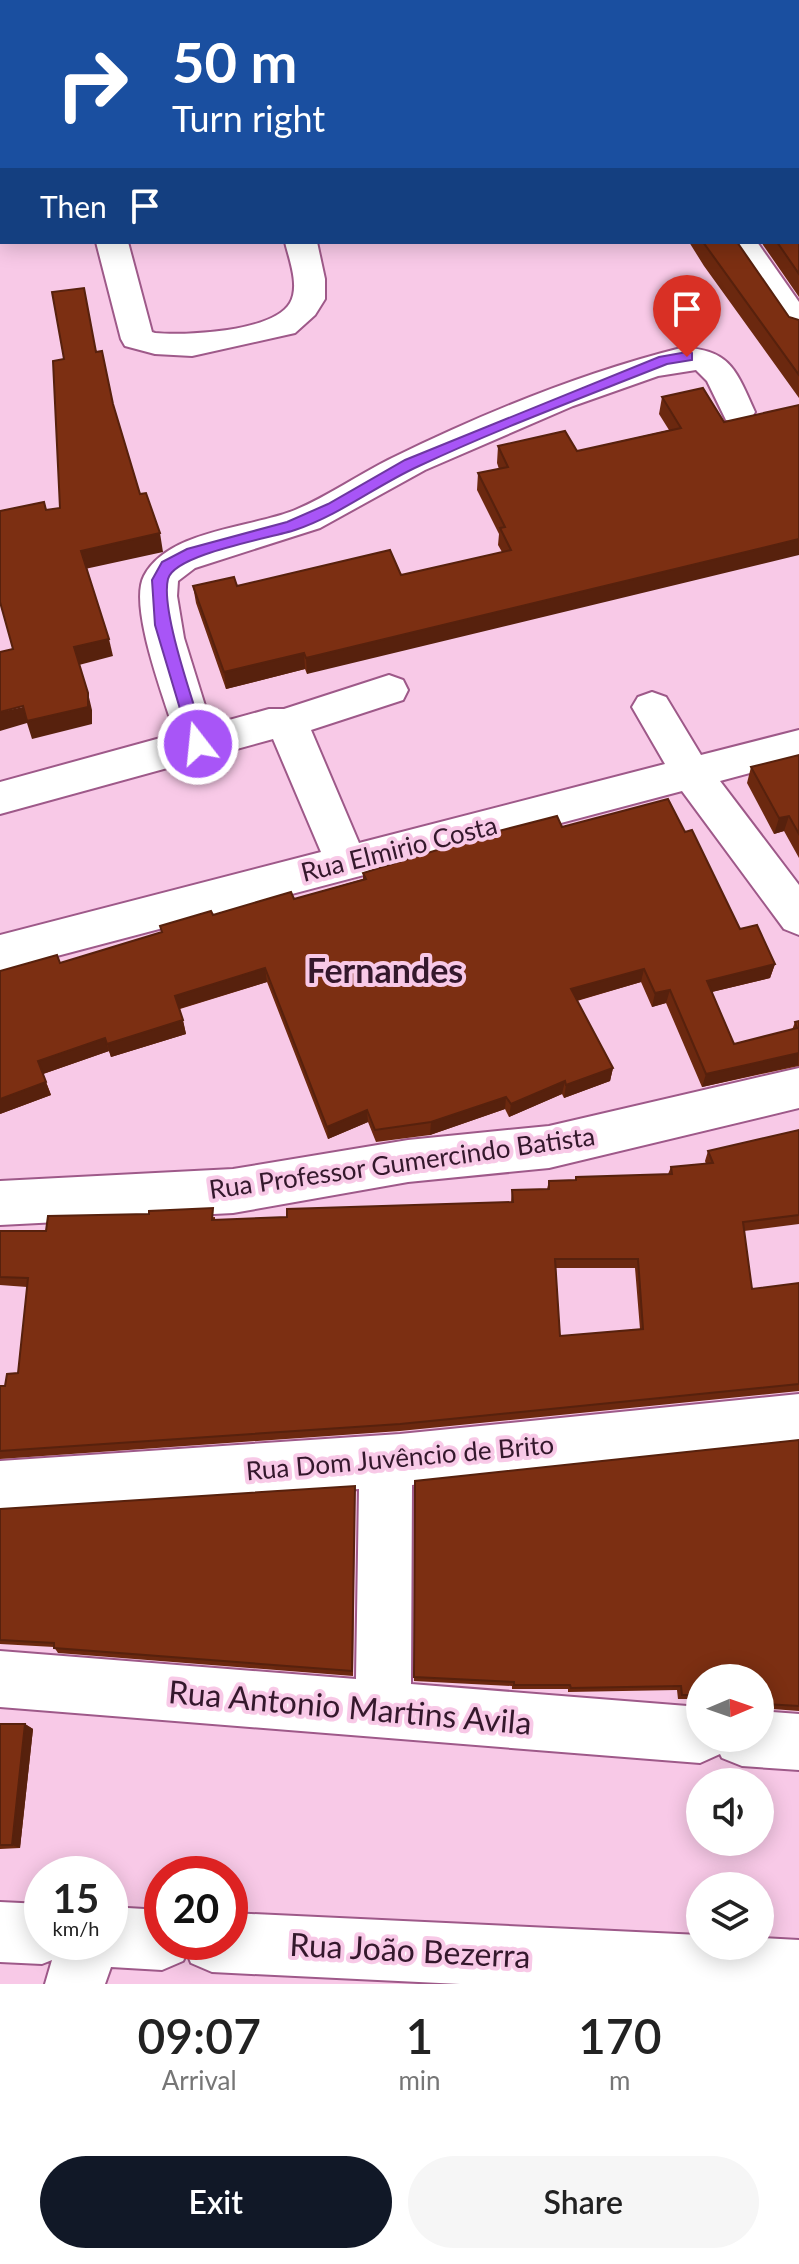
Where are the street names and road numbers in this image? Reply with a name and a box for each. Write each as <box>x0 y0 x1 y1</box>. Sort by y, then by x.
street label: Rua Elmirio Costa <box>297 808 500 888</box>
street label: Rua Professor Gumercindo Batista <box>207 1119 597 1205</box>
street label: Rua Dom Juvêncio de Brito <box>245 1428 555 1486</box>
street label: Rua Antonio Martins Avila <box>167 1671 533 1742</box>
street label: Rua João Bezerra <box>289 1924 531 1975</box>

